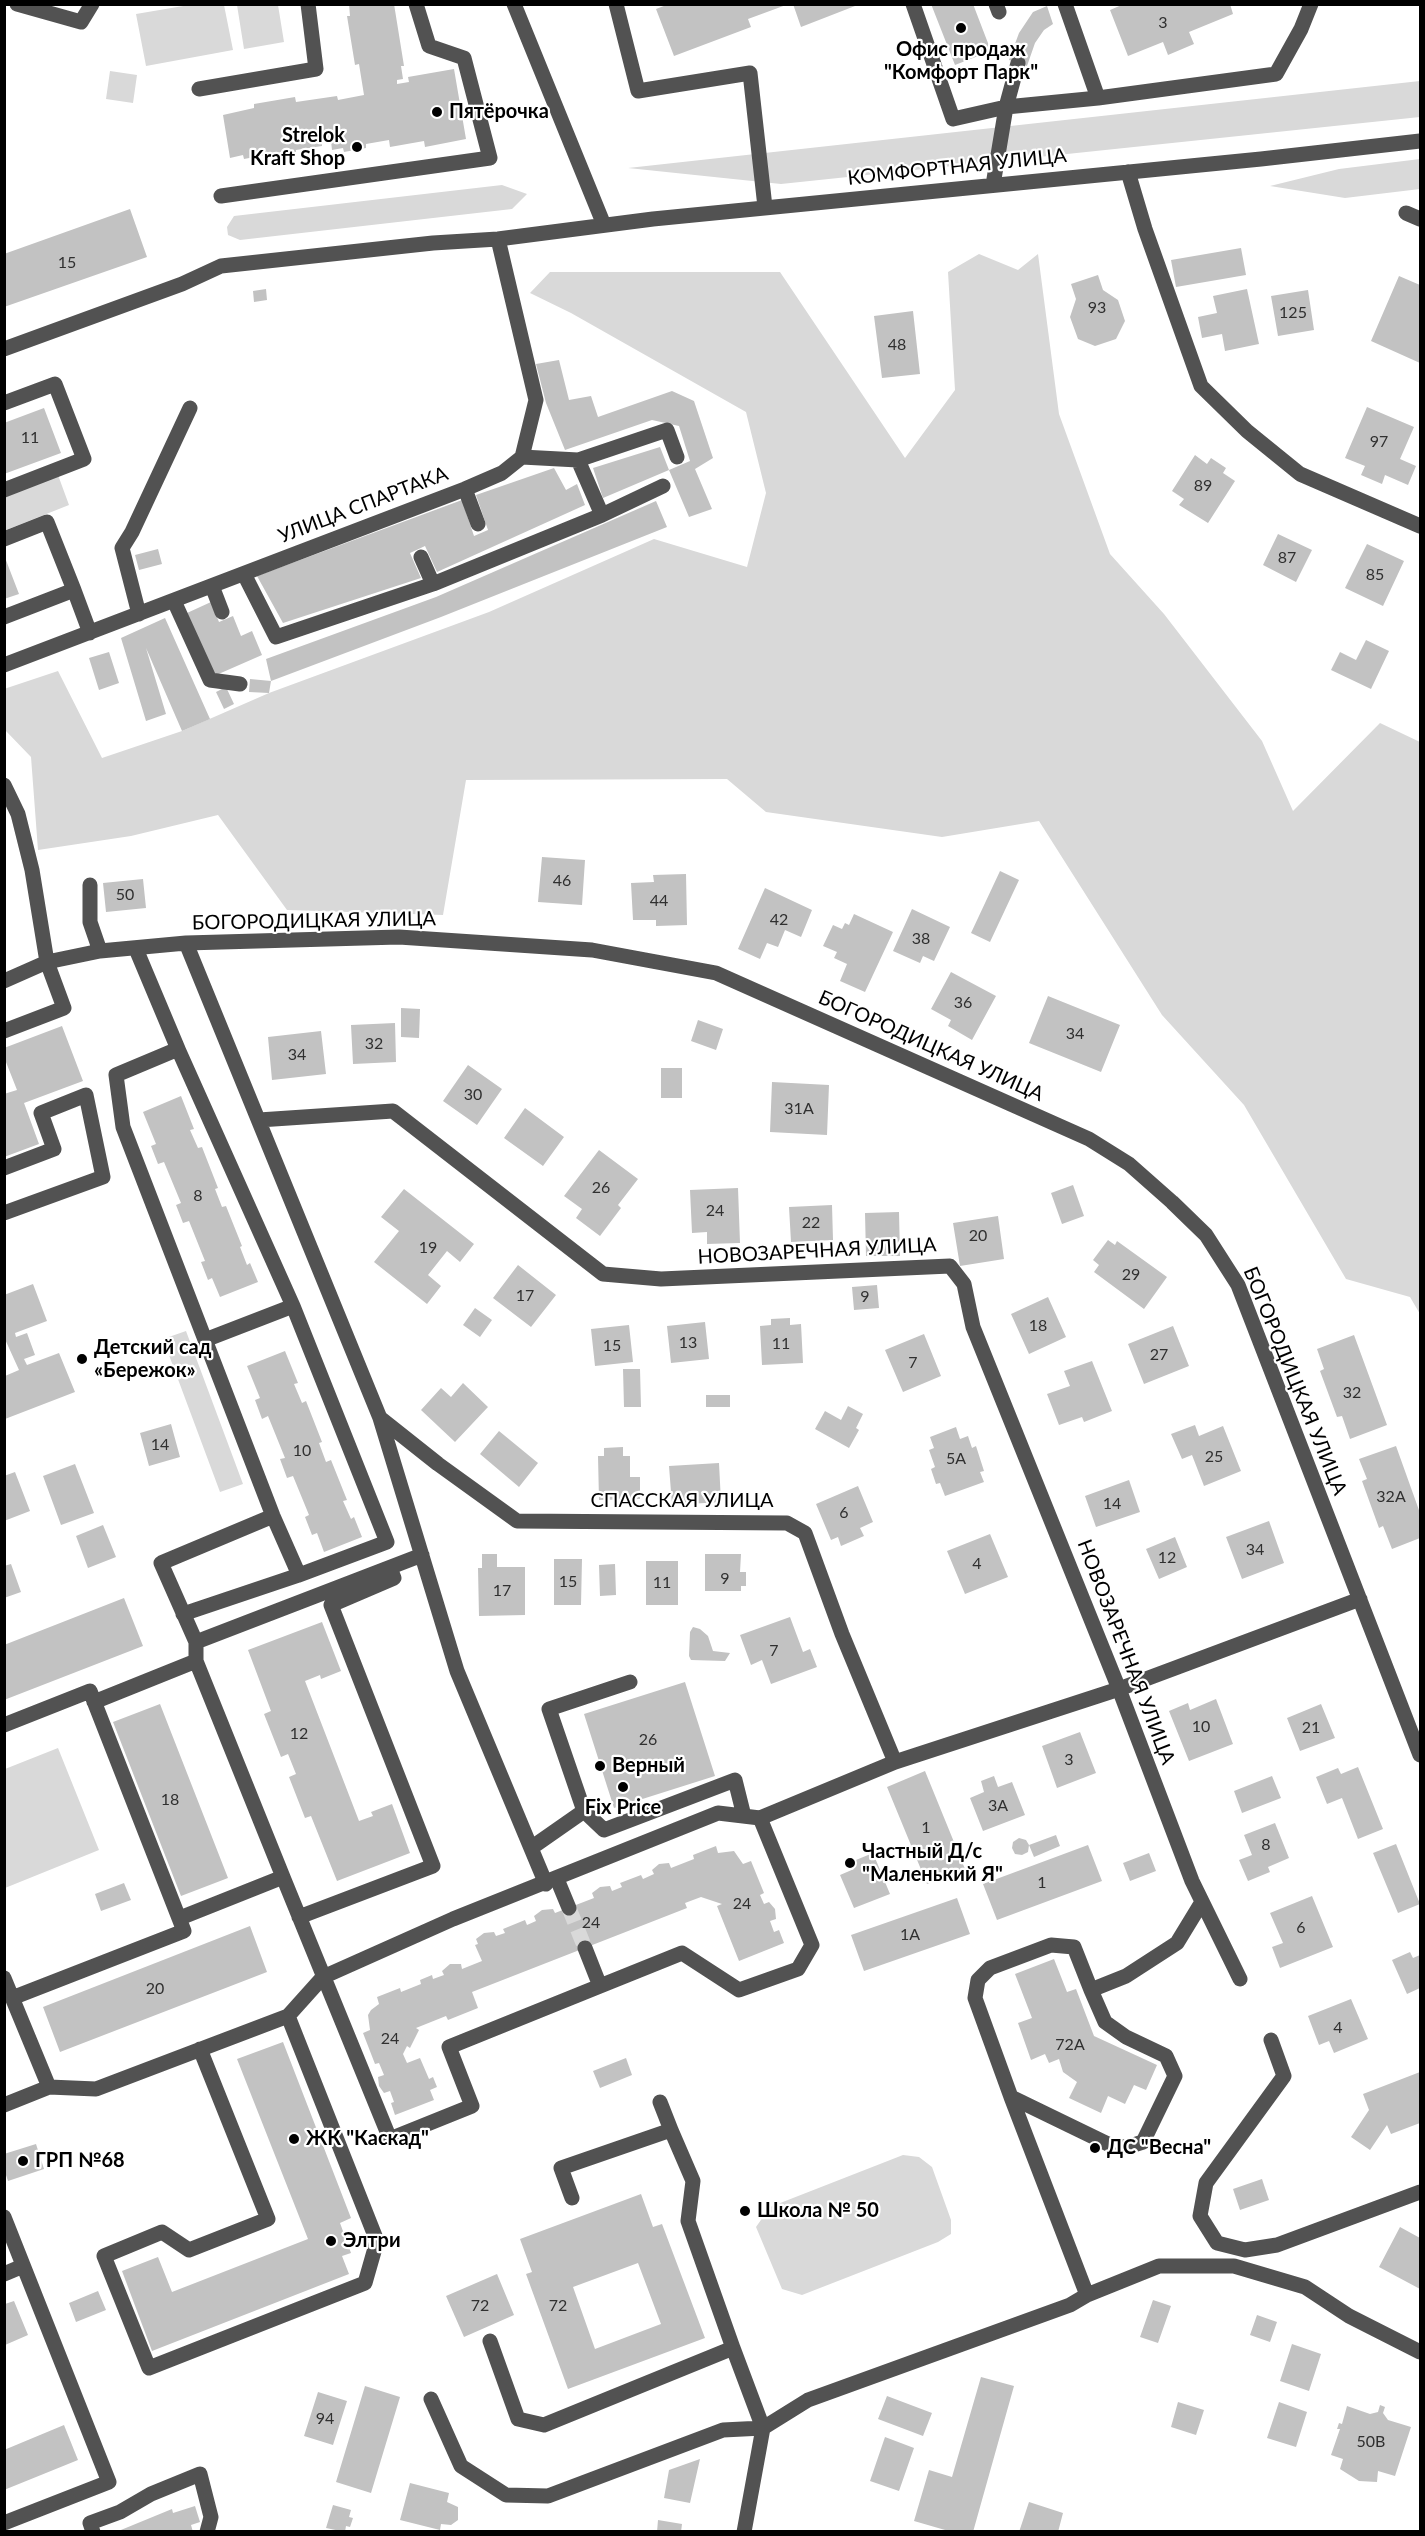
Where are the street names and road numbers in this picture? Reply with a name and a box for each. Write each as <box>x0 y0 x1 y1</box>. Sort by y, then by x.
street label: КОМФОРТНАЯ УЛИЦА <box>846 144 1068 190</box>
street label: УЛИЦА СПАРТАКА <box>275 462 451 548</box>
street label: БОГОРОДИЦКАЯ УЛИЦА <box>192 907 436 935</box>
street label: БОГОРОДИЦКАЯ УЛИЦА <box>815 985 1047 1107</box>
street label: НОВОЗАРЕЧНАЯ УЛИЦА <box>697 1233 937 1269</box>
street label: БОГОРОДИЦКАЯ УЛИЦА <box>1238 1263 1352 1499</box>
street label: СПАССКАЯ УЛИЦА <box>590 1489 774 1513</box>
street label: НОВОЗАРЕЧНАЯ УЛИЦА <box>1072 1536 1180 1768</box>

